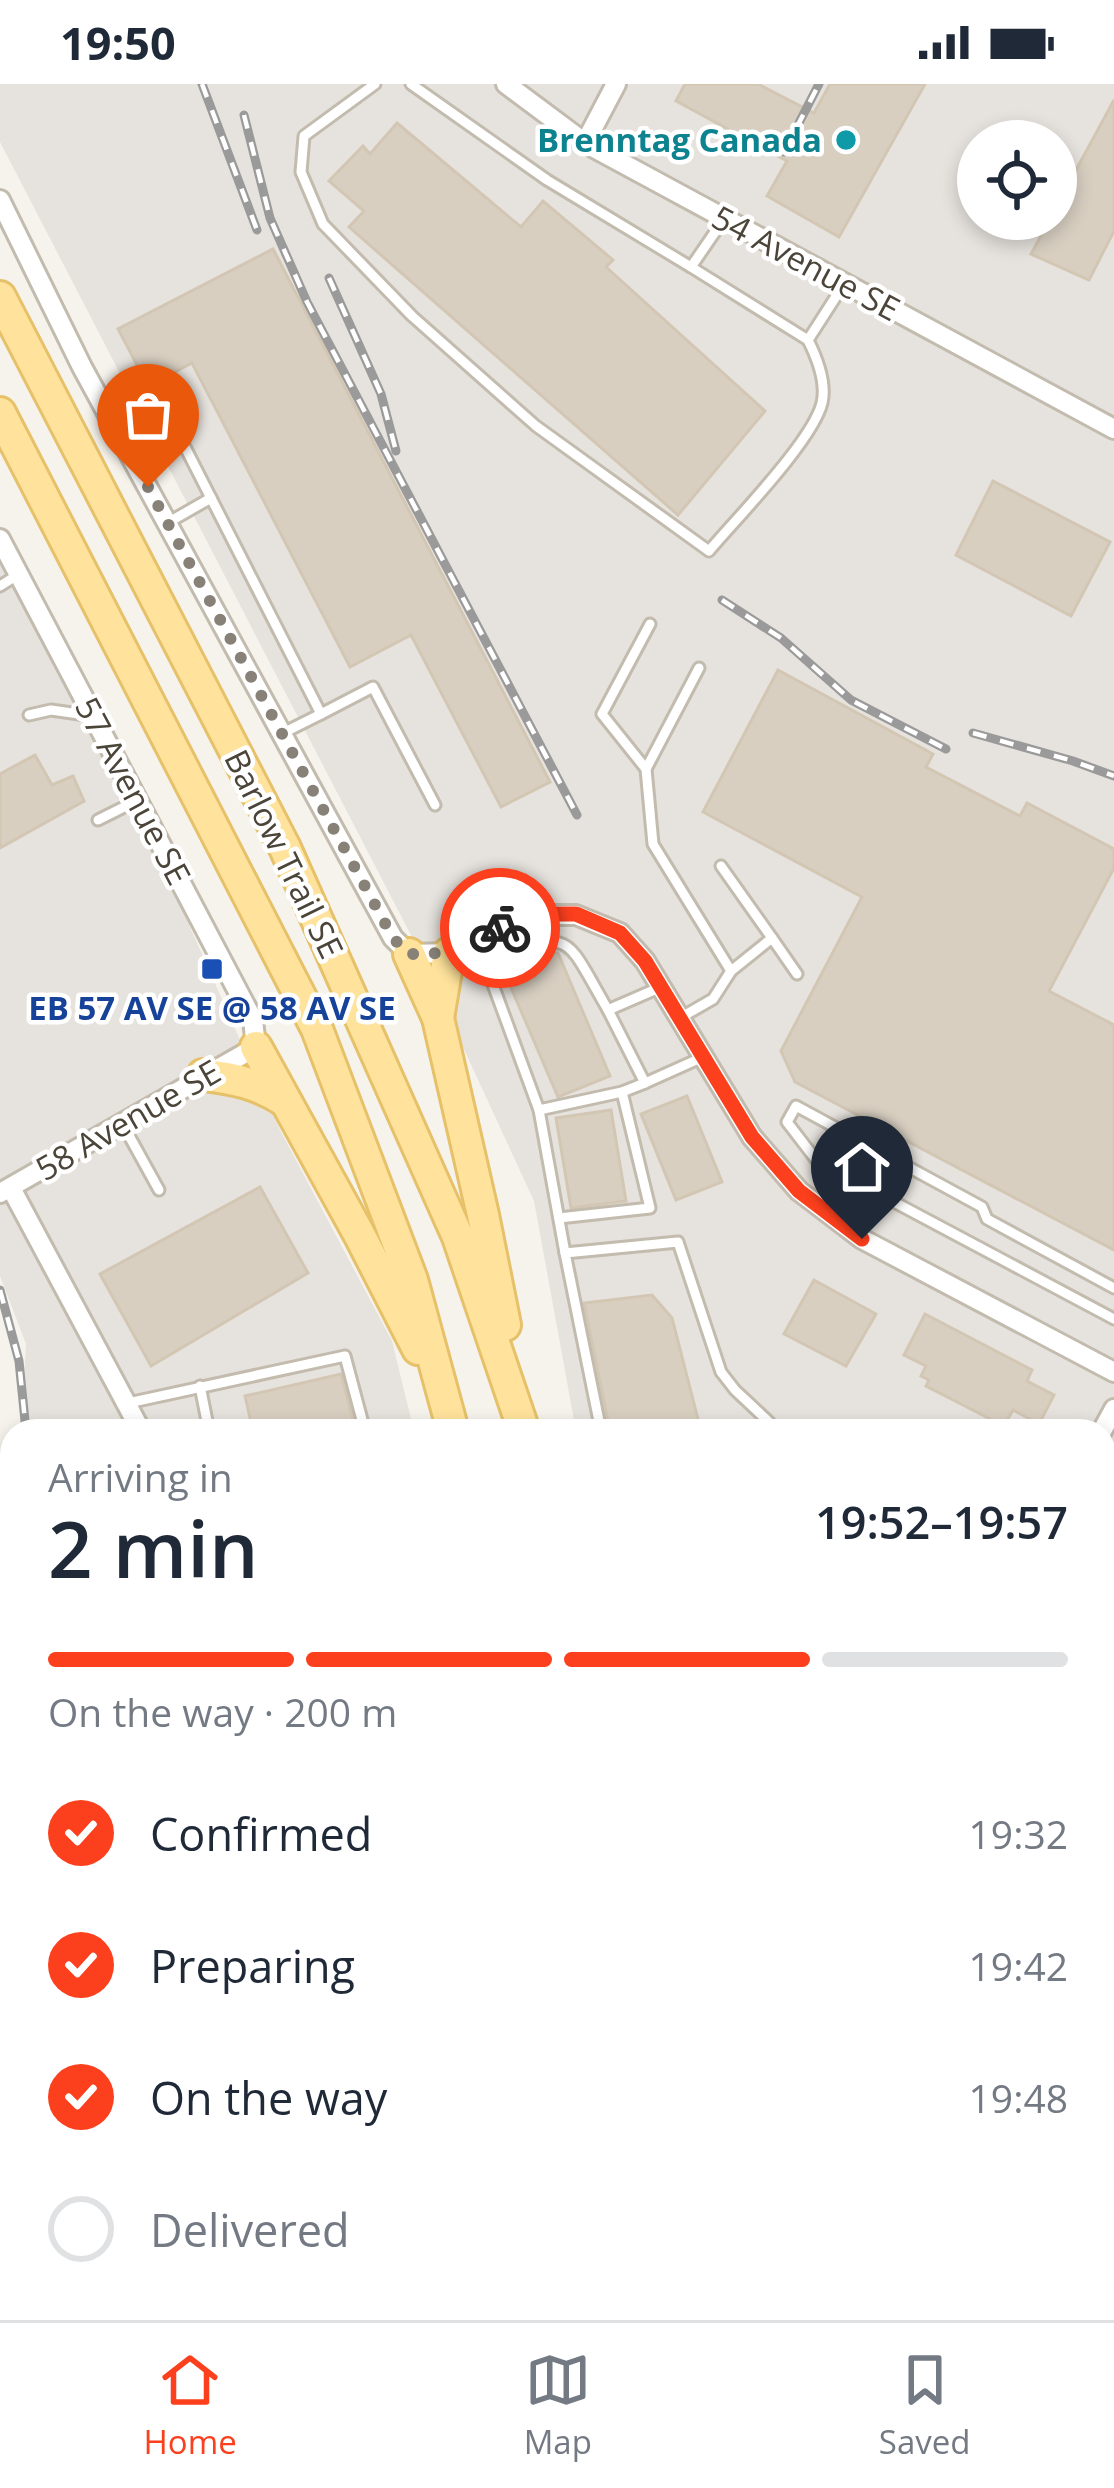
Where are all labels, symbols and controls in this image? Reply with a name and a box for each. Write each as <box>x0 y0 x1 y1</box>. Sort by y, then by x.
text: 19:50 <box>60 12 176 73</box>
place label: Brenntag Canada <box>537 117 822 162</box>
map controls <box>957 120 1077 240</box>
button: locate <box>957 120 1077 240</box>
marker: Brenntag Canada <box>833 127 859 153</box>
street label: 54 Avenue SE <box>705 194 908 331</box>
pin <box>97 364 199 487</box>
icon: bag <box>115 382 181 448</box>
street label: 57 Avenue SE <box>65 689 202 892</box>
street label: Barlow Trail SE <box>214 742 354 966</box>
courier <box>440 868 560 988</box>
icon: bike <box>467 895 533 961</box>
marker: EB 57 AV SE @ 58 AV SE <box>199 956 225 982</box>
place label: EB 57 AV SE @ 58 AV SE <box>28 985 396 1030</box>
street label: 58 Avenue SE <box>27 1049 228 1191</box>
pin <box>811 1116 913 1239</box>
icon: home <box>829 1134 895 1200</box>
text: Arriving in <box>48 1450 233 1503</box>
text: 19:52–19:57 <box>815 1491 1068 1552</box>
text: 2 min <box>48 1495 259 1601</box>
text: On the way · 200 m <box>48 1685 397 1738</box>
icon: check <box>48 1800 114 1866</box>
text: Confirmed <box>150 1803 372 1864</box>
text: 19:32 <box>969 1807 1068 1860</box>
icon: check <box>48 1932 114 1998</box>
text: Preparing <box>150 1935 355 1996</box>
text: 19:42 <box>969 1939 1068 1992</box>
icon: check <box>48 2064 114 2130</box>
text: On the way <box>150 2067 387 2128</box>
text: 19:48 <box>969 2071 1068 2124</box>
text: Delivered <box>150 2199 350 2260</box>
tab: Home <box>143 2347 237 2464</box>
tab: Map <box>524 2347 592 2464</box>
tab: Saved <box>879 2347 971 2464</box>

